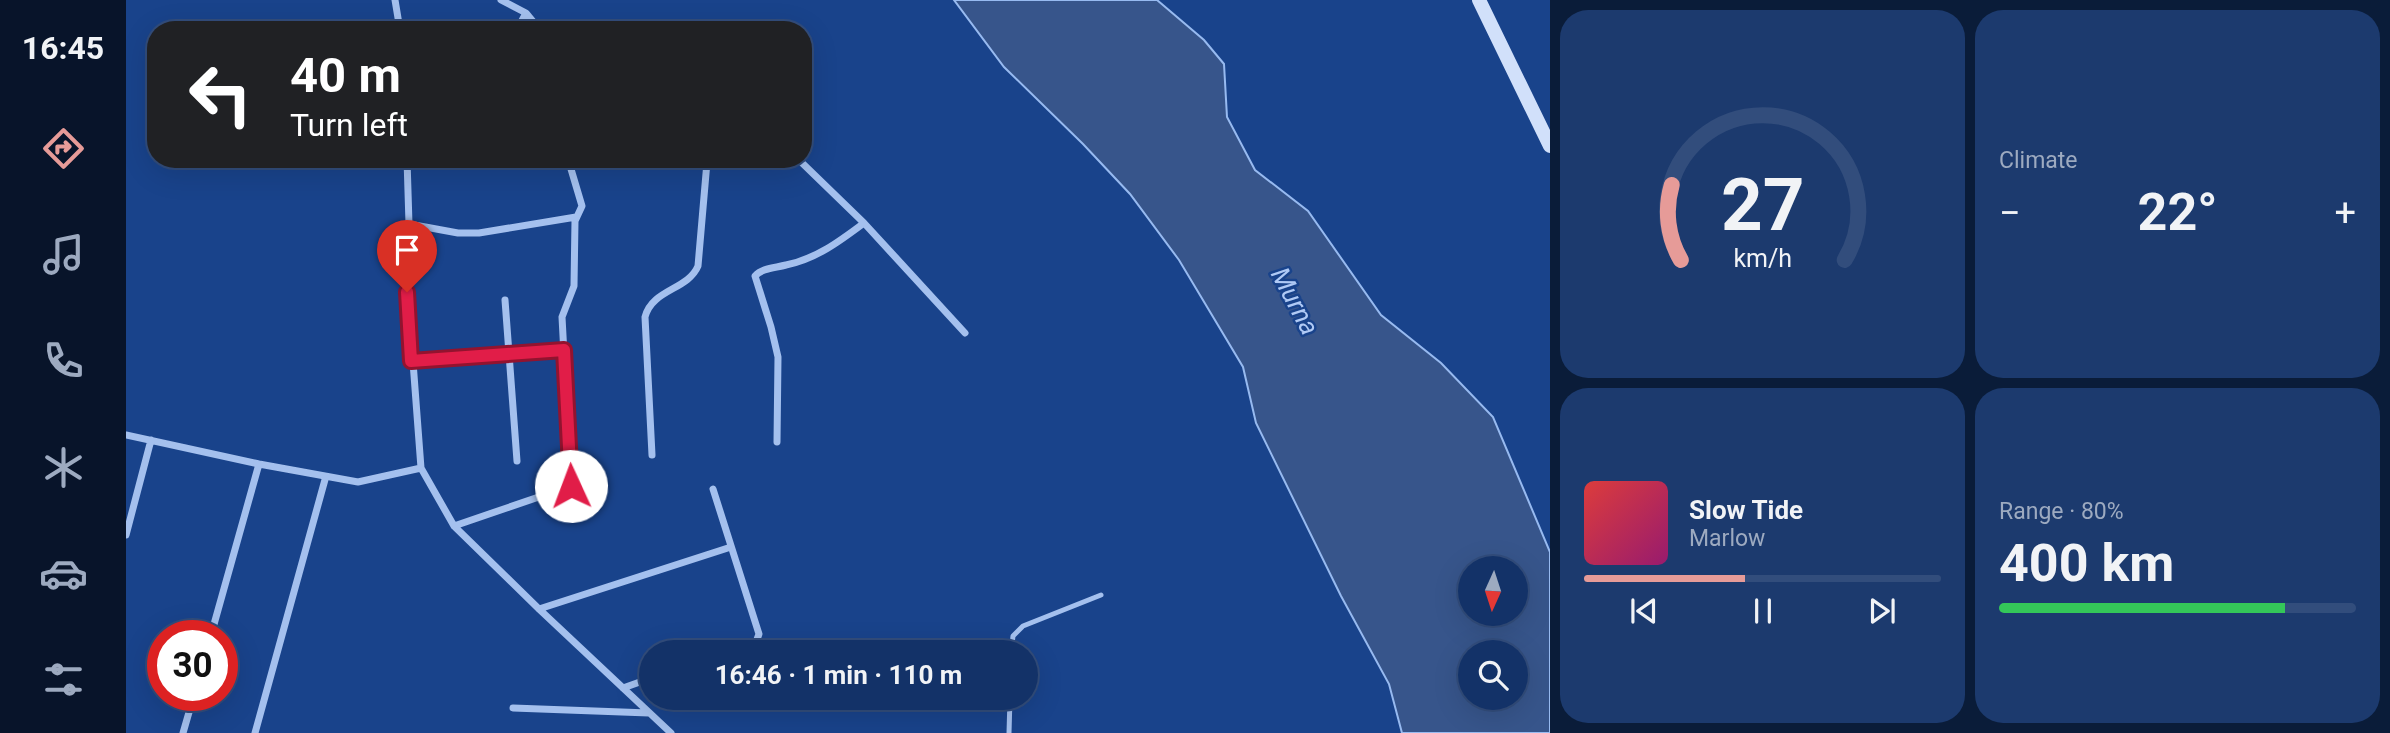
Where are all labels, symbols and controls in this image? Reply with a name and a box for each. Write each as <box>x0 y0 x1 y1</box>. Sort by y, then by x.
text: 16:45 <box>22 29 104 67</box>
text: 40 m <box>290 47 401 104</box>
icon: left <box>175 49 266 140</box>
text: Turn left <box>290 106 408 144</box>
icon: directions <box>39 124 88 173</box>
text: Climate <box>1999 147 2078 174</box>
text: 27 <box>1721 162 1804 248</box>
text: 22° <box>2138 182 2218 243</box>
text: − <box>1999 191 2021 235</box>
text: + <box>2334 191 2356 235</box>
pin <box>377 220 437 292</box>
icon: music <box>39 230 88 279</box>
icon: arrive <box>388 231 426 269</box>
text: km/h <box>1733 244 1792 273</box>
water label: Murna <box>1265 262 1325 340</box>
icon: phone <box>39 336 88 385</box>
icon: climate <box>39 443 88 492</box>
position arrow <box>534 449 608 523</box>
text: Slow Tide <box>1689 495 1803 525</box>
text: Range · 80% <box>1999 498 2124 525</box>
text: Marlow <box>1689 525 1765 552</box>
text: 400 km <box>1999 533 2174 594</box>
icon: car <box>39 549 88 598</box>
north arrow <box>1458 556 1528 626</box>
map controls <box>1458 556 1528 710</box>
icon: previous <box>1625 592 1663 630</box>
icon: pause <box>1744 592 1782 630</box>
icon: next <box>1863 592 1901 630</box>
speed limit sign: 30 <box>147 620 238 711</box>
button: search <box>1458 640 1528 710</box>
icon: filters <box>39 655 88 704</box>
text: 16:46 · 1 min · 110 m <box>715 660 962 690</box>

